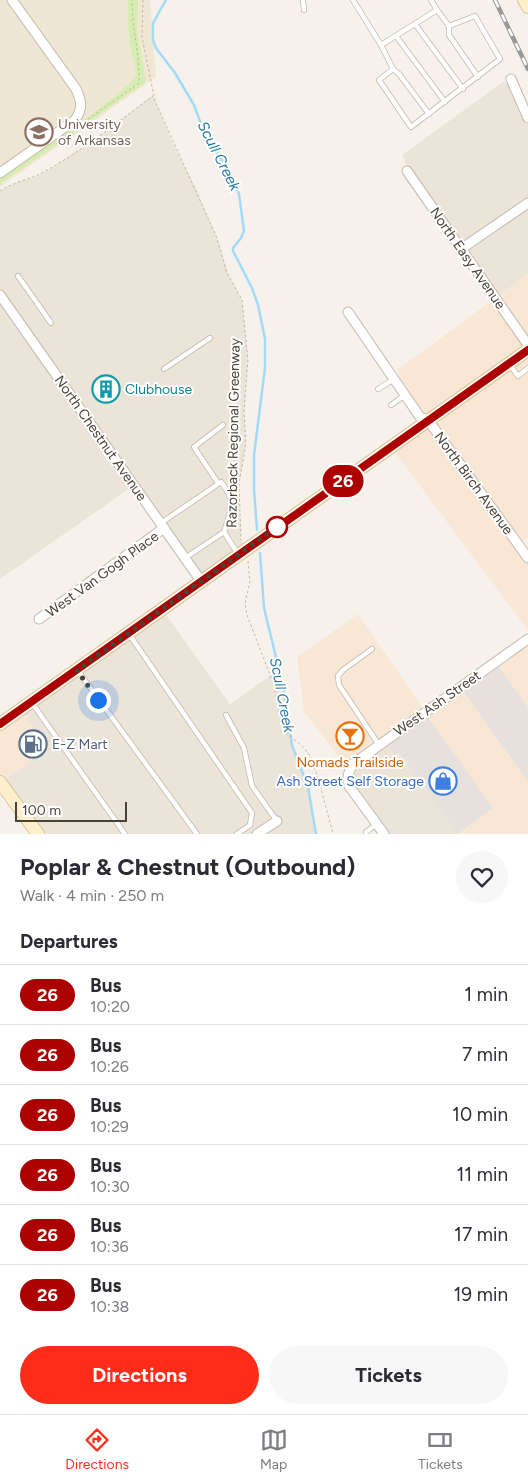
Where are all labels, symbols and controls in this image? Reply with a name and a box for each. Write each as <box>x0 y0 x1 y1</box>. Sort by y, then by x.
place label: University of Arkansas <box>58 116 131 149</box>
school or university icon: University of Arkansas <box>24 117 54 147</box>
water label: Scull Creek <box>194 118 245 194</box>
street label: North Easy Avenue <box>426 204 509 313</box>
street label: Razorback Regional Greenway <box>223 337 244 528</box>
street label: North Chestnut Avenue <box>51 372 151 505</box>
building icon: Clubhouse <box>91 374 121 404</box>
place label: Clubhouse <box>125 381 192 398</box>
street label: North Birch Avenue <box>431 429 517 538</box>
line badge: 26 <box>320 465 366 497</box>
text: 26 <box>333 470 353 492</box>
unlabelled marker <box>266 516 288 538</box>
street label: West Van Gogh Place <box>43 528 162 621</box>
water label: Scull Creek <box>266 656 298 735</box>
street label: West Ash Street <box>391 667 484 740</box>
your location <box>86 688 111 713</box>
bar icon: Nomads Trailside <box>335 721 365 751</box>
fuel station icon: E-Z Mart <box>18 729 48 759</box>
place label: E-Z Mart <box>52 736 108 753</box>
place label: Nomads Trailside <box>296 754 404 771</box>
shop icon: Ash Street Self Storage <box>428 766 458 796</box>
place label: Ash Street Self Storage <box>276 773 424 790</box>
scale bar <box>15 799 128 822</box>
text: 100 m <box>22 802 61 819</box>
button: heart <box>456 851 508 903</box>
text: Poplar & Chestnut (Outbound) <box>20 852 355 881</box>
text: Walk · 4 min · 250 m <box>20 886 164 905</box>
text: Departures <box>20 930 118 953</box>
text: Bus <box>90 974 121 997</box>
text: 1 min <box>464 983 508 1006</box>
text: 26 <box>37 984 58 1006</box>
text: 10:20 <box>90 997 130 1016</box>
text: Bus <box>90 1034 121 1057</box>
text: 7 min <box>462 1043 508 1066</box>
text: 26 <box>37 1044 58 1066</box>
text: 10:26 <box>90 1057 129 1076</box>
text: Bus <box>90 1094 121 1117</box>
text: 10 min <box>452 1103 508 1126</box>
text: 26 <box>37 1104 58 1126</box>
text: 10:29 <box>90 1117 129 1136</box>
text: Bus <box>90 1154 121 1177</box>
text: 11 min <box>456 1163 508 1186</box>
text: 26 <box>37 1164 58 1186</box>
text: 10:30 <box>90 1177 130 1196</box>
text: Bus <box>90 1214 121 1237</box>
text: 17 min <box>454 1223 508 1246</box>
text: 26 <box>37 1224 58 1246</box>
text: 10:36 <box>90 1237 129 1256</box>
text: Bus <box>90 1274 121 1297</box>
text: 19 min <box>454 1283 508 1306</box>
text: 26 <box>37 1284 58 1306</box>
text: 10:38 <box>90 1297 129 1316</box>
button: Directions <box>20 1346 259 1404</box>
button: Tickets <box>269 1346 508 1404</box>
tab: Directions <box>65 1426 129 1473</box>
tab: Map <box>260 1426 288 1473</box>
tab: Tickets <box>418 1426 463 1473</box>

